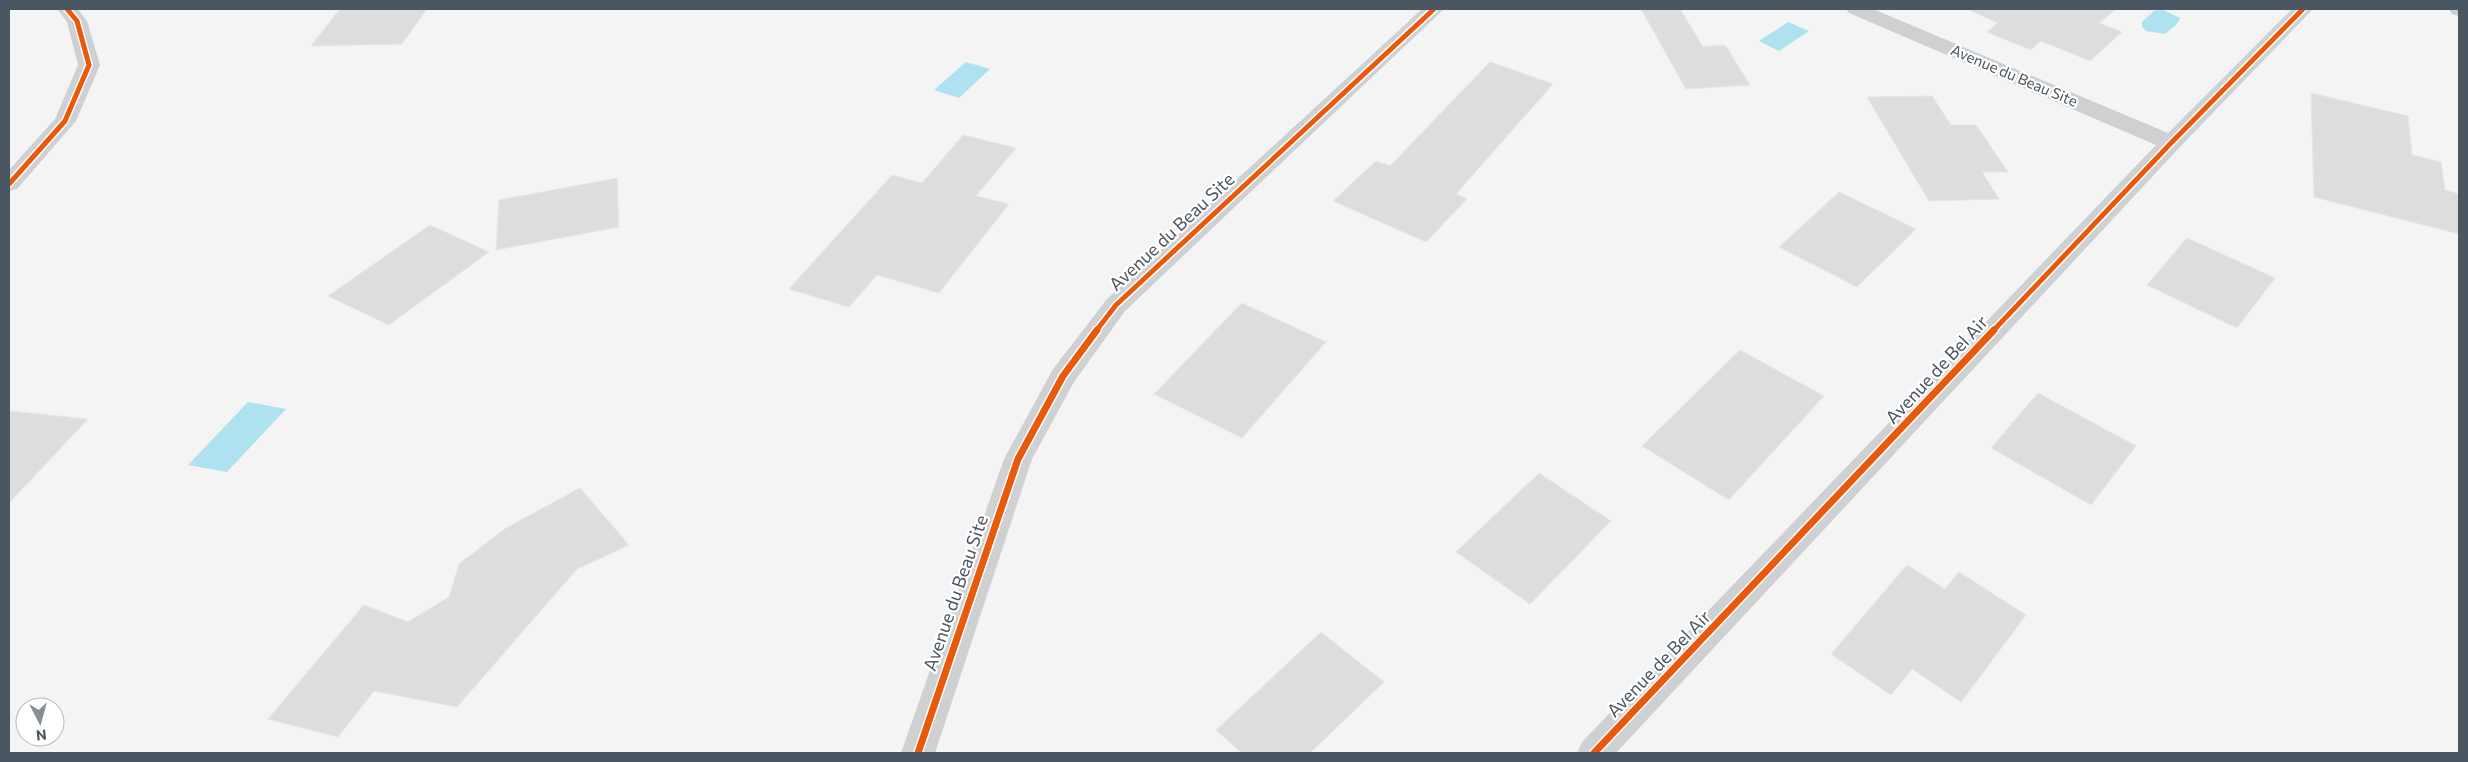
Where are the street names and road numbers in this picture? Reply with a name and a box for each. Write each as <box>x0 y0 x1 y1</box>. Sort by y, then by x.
street label: Avenue du Beau Site <box>1948 40 2081 110</box>
street label: Avenue du Beau Site <box>1104 168 1239 295</box>
street label: Avenue de Bel Air <box>1880 311 1992 428</box>
street label: Avenue du Beau Site <box>918 512 992 673</box>
street label: Avenue de Bel Air <box>1602 605 1715 721</box>

